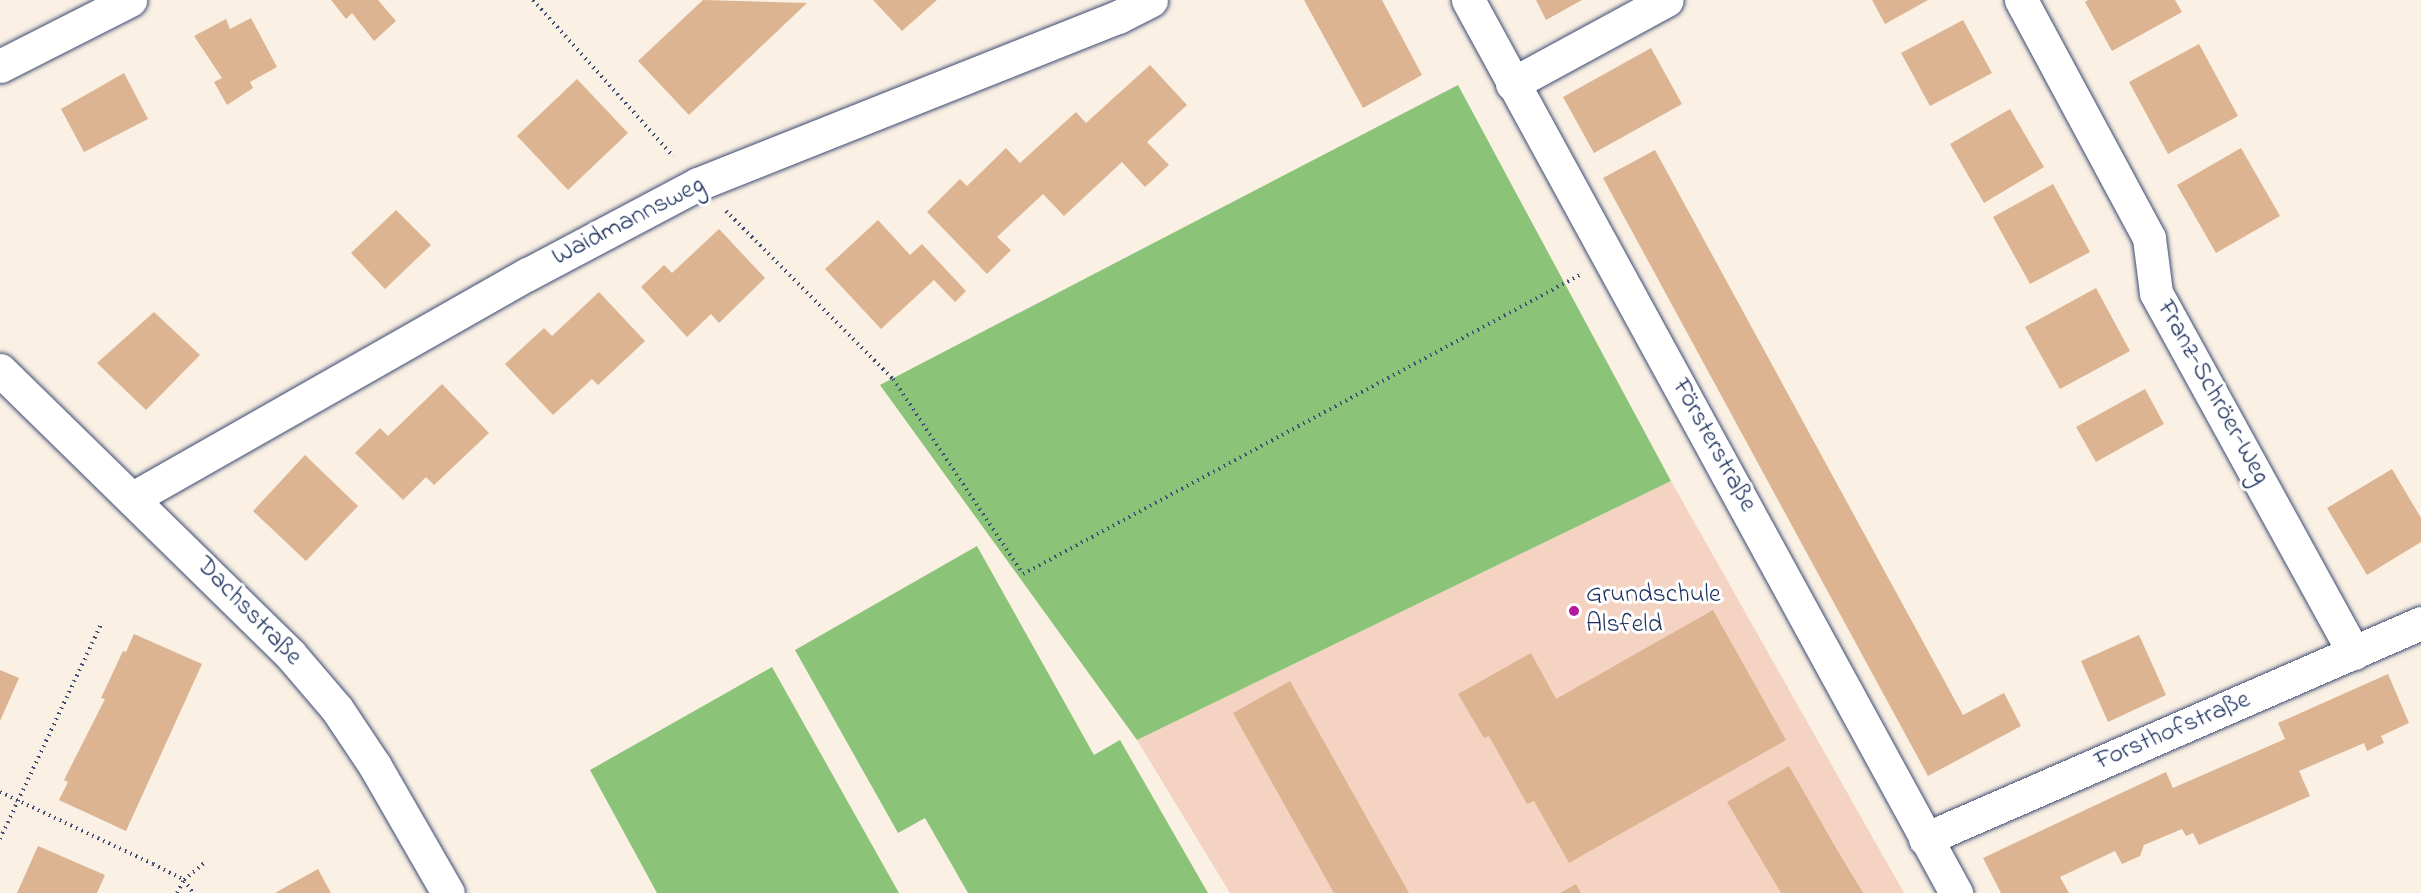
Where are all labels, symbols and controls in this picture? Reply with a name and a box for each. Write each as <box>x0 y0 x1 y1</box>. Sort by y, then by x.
street label: Waidmannsweg <box>548 170 710 274</box>
street label: Franz-Schröer-Weg <box>2149 296 2275 490</box>
street label: Försterstraße <box>1664 374 1762 518</box>
street label: Dachsstraße <box>188 551 308 673</box>
place label: Grundschule Alsfeld <box>1586 580 1721 642</box>
marker: Grundschule Alsfeld <box>1567 604 1581 618</box>
street label: Forsthofstraße <box>2091 685 2255 779</box>

